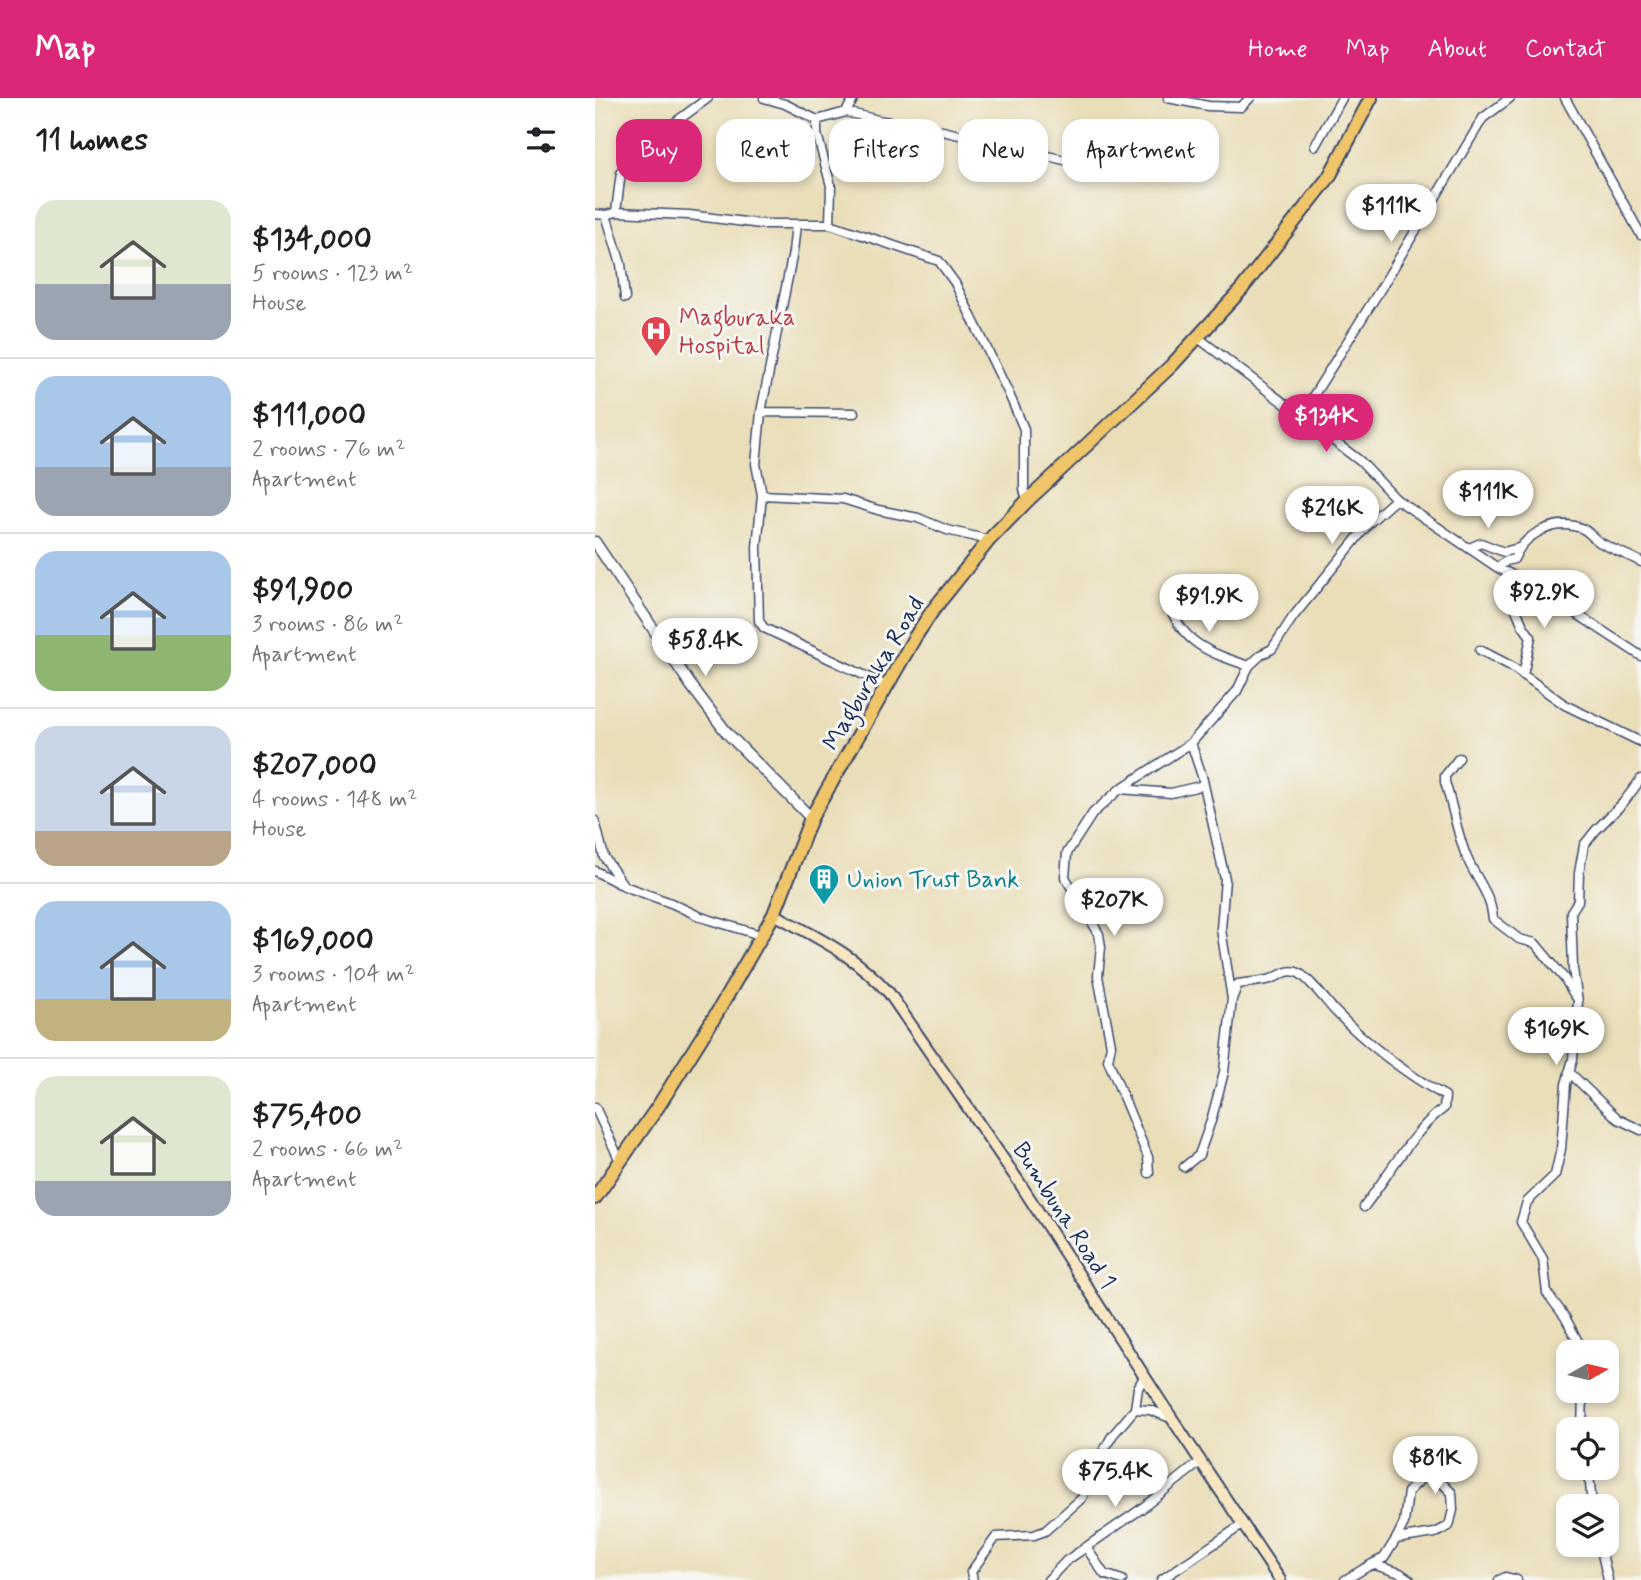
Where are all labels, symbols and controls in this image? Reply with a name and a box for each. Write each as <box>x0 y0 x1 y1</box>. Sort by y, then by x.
text: Map <box>35 27 95 71</box>
text: Home <box>1248 34 1308 65</box>
text: Map <box>1346 34 1390 65</box>
text: About <box>1428 34 1487 65</box>
text: Contact <box>1525 34 1606 65</box>
chip: Buy <box>616 119 702 182</box>
chip: Rent <box>716 119 815 182</box>
chip: Filters <box>829 119 944 182</box>
chip: New <box>958 119 1048 182</box>
chip: Apartment <box>1062 119 1219 182</box>
text: 11 homes <box>35 121 148 160</box>
icon: filters <box>522 121 560 159</box>
pin: $111K <box>1342 184 1440 244</box>
text: $111K <box>1362 192 1420 222</box>
text: $134,000 <box>252 220 372 259</box>
icon: home <box>91 228 175 312</box>
text: 5 rooms · 123 m² <box>252 259 413 289</box>
text: House <box>252 289 306 319</box>
place label: Magburaka Hospital <box>679 303 795 362</box>
hospital icon: Magburaka Hospital <box>639 314 673 358</box>
pin: $134K <box>1277 394 1375 454</box>
text: $111,000 <box>252 396 366 435</box>
text: $134K <box>1294 402 1358 432</box>
icon: home <box>91 404 175 488</box>
text: 2 rooms · 76 m² <box>252 435 405 465</box>
text: Apartment <box>252 465 357 495</box>
pin: $111K <box>1439 470 1537 530</box>
text: $111K <box>1459 478 1517 508</box>
pin: $216K <box>1283 486 1381 546</box>
text: $216K <box>1301 494 1363 524</box>
pin: $92.9K <box>1487 570 1601 630</box>
text: $91,900 <box>252 571 354 610</box>
pin: $91.9K <box>1152 574 1266 634</box>
text: $92.9K <box>1509 578 1579 608</box>
icon: home <box>91 579 175 663</box>
text: $91.9K <box>1175 582 1243 612</box>
street label: Magburaka Road <box>816 591 935 758</box>
text: 3 rooms · 86 m² <box>252 610 403 640</box>
pin: $58.4K <box>648 618 762 678</box>
text: $58.4K <box>668 626 742 656</box>
text: Apartment <box>252 640 357 670</box>
text: $207,000 <box>252 746 377 785</box>
icon: home <box>91 754 175 838</box>
text: 4 rooms · 148 m² <box>252 785 417 815</box>
text: House <box>252 815 306 845</box>
building icon: Union Trust Bank <box>807 862 841 906</box>
place label: Union Trust Bank <box>847 865 1019 896</box>
pin: $207K <box>1065 878 1163 938</box>
text: $207K <box>1080 886 1148 916</box>
text: $169,000 <box>252 921 374 960</box>
icon: home <box>91 929 175 1013</box>
text: 3 rooms · 104 m² <box>252 960 415 990</box>
text: Apartment <box>252 990 357 1020</box>
pin: $169K <box>1507 1007 1605 1067</box>
text: $169K <box>1524 1015 1588 1045</box>
text: $75,400 <box>252 1096 362 1135</box>
icon: home <box>91 1104 175 1188</box>
text: 2 rooms · 66 m² <box>252 1135 403 1165</box>
street label: Bumbuna Road 1 <box>1005 1136 1123 1295</box>
text: Apartment <box>252 1165 357 1195</box>
north arrow <box>1556 1340 1619 1404</box>
map controls <box>1556 1340 1619 1557</box>
button: locate <box>1556 1417 1619 1480</box>
pin: $81K <box>1394 1436 1476 1496</box>
text: $81K <box>1409 1444 1461 1474</box>
pin: $75.4K <box>1058 1450 1172 1509</box>
text: $75.4K <box>1078 1457 1152 1487</box>
button: layers <box>1556 1494 1619 1557</box>

